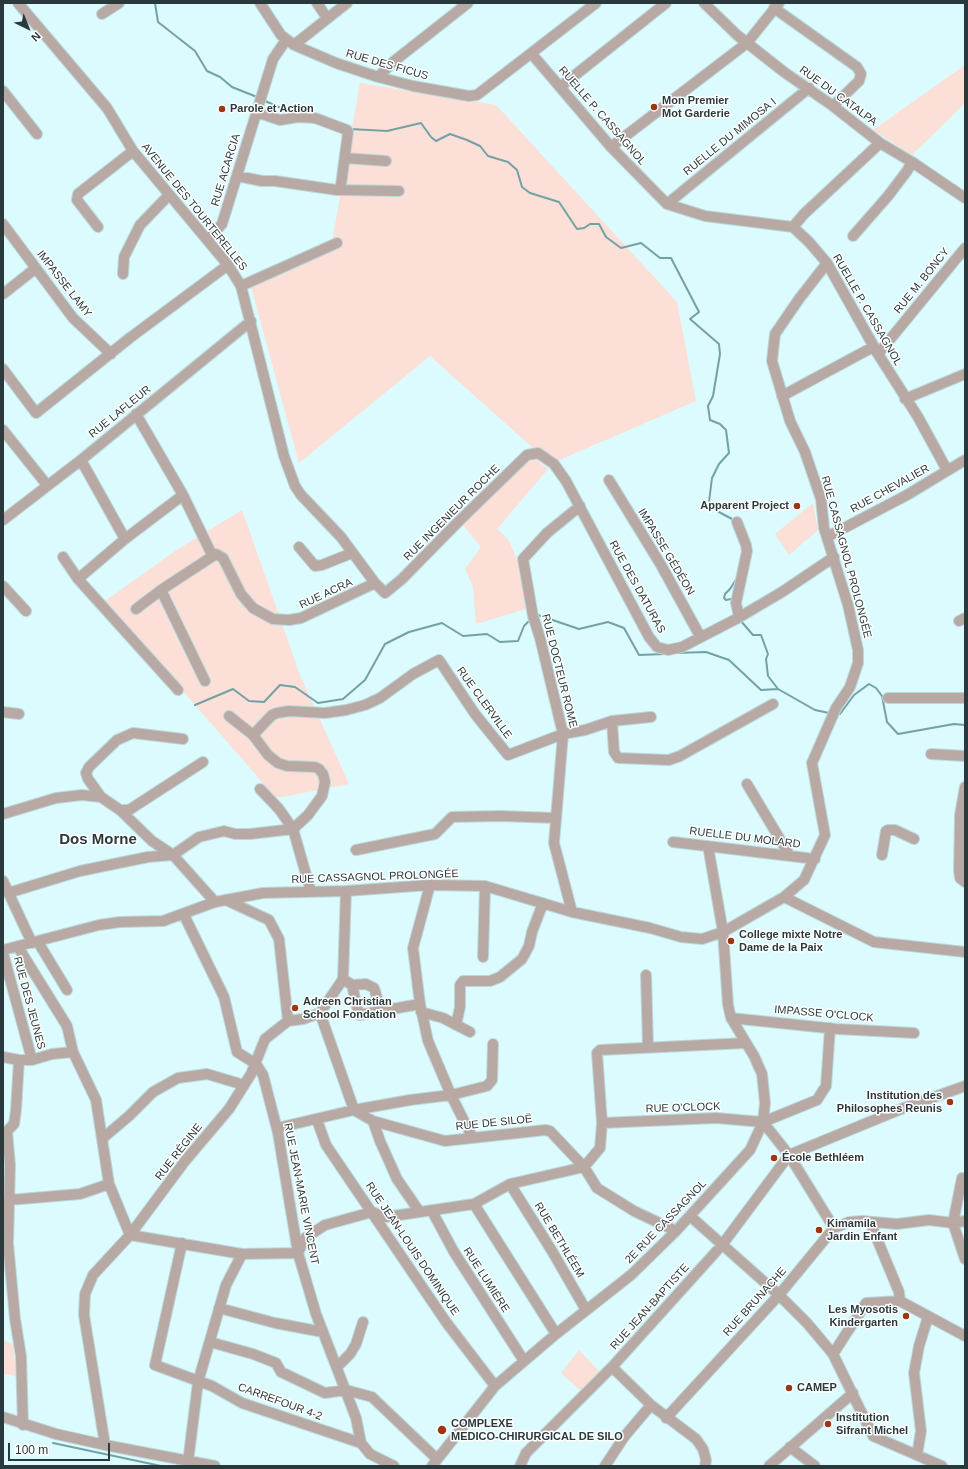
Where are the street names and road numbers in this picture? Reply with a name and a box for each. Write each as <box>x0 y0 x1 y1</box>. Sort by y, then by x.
street label: RUE DES FICUS <box>344 47 430 83</box>
street label: RUE DU CATALPA <box>797 63 879 129</box>
street label: RUELLE P. CASSAGNOL <box>556 64 648 168</box>
street label: RUELLE DU MIMOSA I <box>681 96 779 178</box>
street label: RUE ACARCIA <box>209 132 243 208</box>
street label: AVENUE DES TOURTERELLES <box>138 141 250 273</box>
street label: RUE M. BONCY <box>891 245 953 317</box>
street label: IMPASSE LAMY <box>34 248 94 320</box>
street label: RUELLE P. CASSAGNOL <box>830 252 904 368</box>
street label: RUE LAFLEUR <box>86 383 154 441</box>
street label: RUE INGENIEUR ROCHE <box>401 462 503 564</box>
street label: RUE CHEVALIER <box>848 462 932 516</box>
street label: RUE CASSAGNOL PROLONGÉE <box>818 474 874 640</box>
street label: IMPASSE GÉDÉON <box>635 506 697 598</box>
street label: RUE DES DATURAS <box>606 538 668 636</box>
street label: RUE ACRA <box>297 576 355 612</box>
street label: RUE DOCTEUR ROME <box>538 613 580 729</box>
street label: RUE CLERVILLE <box>454 665 514 741</box>
street label: RUELLE DU MOLARD <box>689 825 801 851</box>
street label: RUE CASSAGNOL PROLONGÉE <box>291 867 459 887</box>
street label: RUE DES JEUNES <box>10 955 48 1051</box>
street label: IMPASSE O'CLOCK <box>774 1003 874 1025</box>
street label: RUE O'CLOCK <box>645 1100 721 1116</box>
street label: RUE DE SILOË <box>455 1112 533 1134</box>
street label: RUE RÉGINE <box>153 1121 205 1183</box>
street label: RUE JEAN-MARIE VINCENT <box>281 1122 321 1266</box>
street label: 2E RUE CASSAGNOL <box>623 1177 709 1267</box>
street label: RUE JEAN-LOUIS DOMINIQUE <box>362 1180 462 1318</box>
street label: RUE BETHLÉEM <box>531 1200 587 1280</box>
street label: RUE LUMIÈRE <box>460 1245 512 1315</box>
street label: RUE JEAN-BAPTISTE <box>608 1261 692 1353</box>
street label: RUE BRUNACHE <box>721 1265 789 1339</box>
street label: CARREFOUR 4-2 <box>236 1381 324 1423</box>

